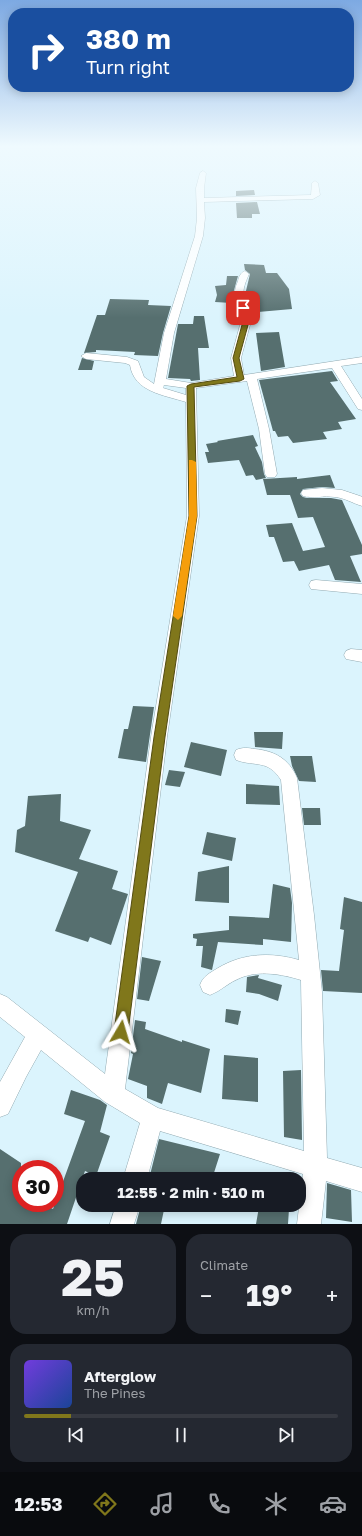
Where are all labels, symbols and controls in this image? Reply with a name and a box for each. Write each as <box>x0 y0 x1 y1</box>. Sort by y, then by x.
text: 380 m <box>86 22 171 55</box>
icon: right <box>20 24 72 76</box>
text: Turn right <box>86 56 170 78</box>
pin <box>226 291 260 325</box>
icon: arrive <box>232 297 254 319</box>
position arrow <box>100 1011 142 1053</box>
speed limit sign: 30 <box>12 1160 64 1212</box>
text: 12:55 · 2 min · 510 m <box>117 1183 265 1201</box>
text: 25 <box>61 1245 125 1307</box>
text: Climate <box>200 1257 248 1273</box>
text: 19° <box>246 1277 292 1313</box>
text: − <box>200 1282 212 1309</box>
text: + <box>326 1282 338 1309</box>
text: km/h <box>76 1302 110 1318</box>
text: Afterglow <box>84 1367 156 1385</box>
text: The Pines <box>84 1385 145 1401</box>
icon: previous <box>65 1424 87 1446</box>
icon: pause <box>170 1424 192 1446</box>
icon: next <box>275 1424 297 1446</box>
icon: directions <box>91 1490 119 1518</box>
icon: music <box>148 1490 176 1518</box>
icon: phone <box>205 1490 233 1518</box>
icon: climate <box>262 1490 290 1518</box>
icon: car <box>319 1490 347 1518</box>
text: 12:53 <box>15 1493 62 1515</box>

